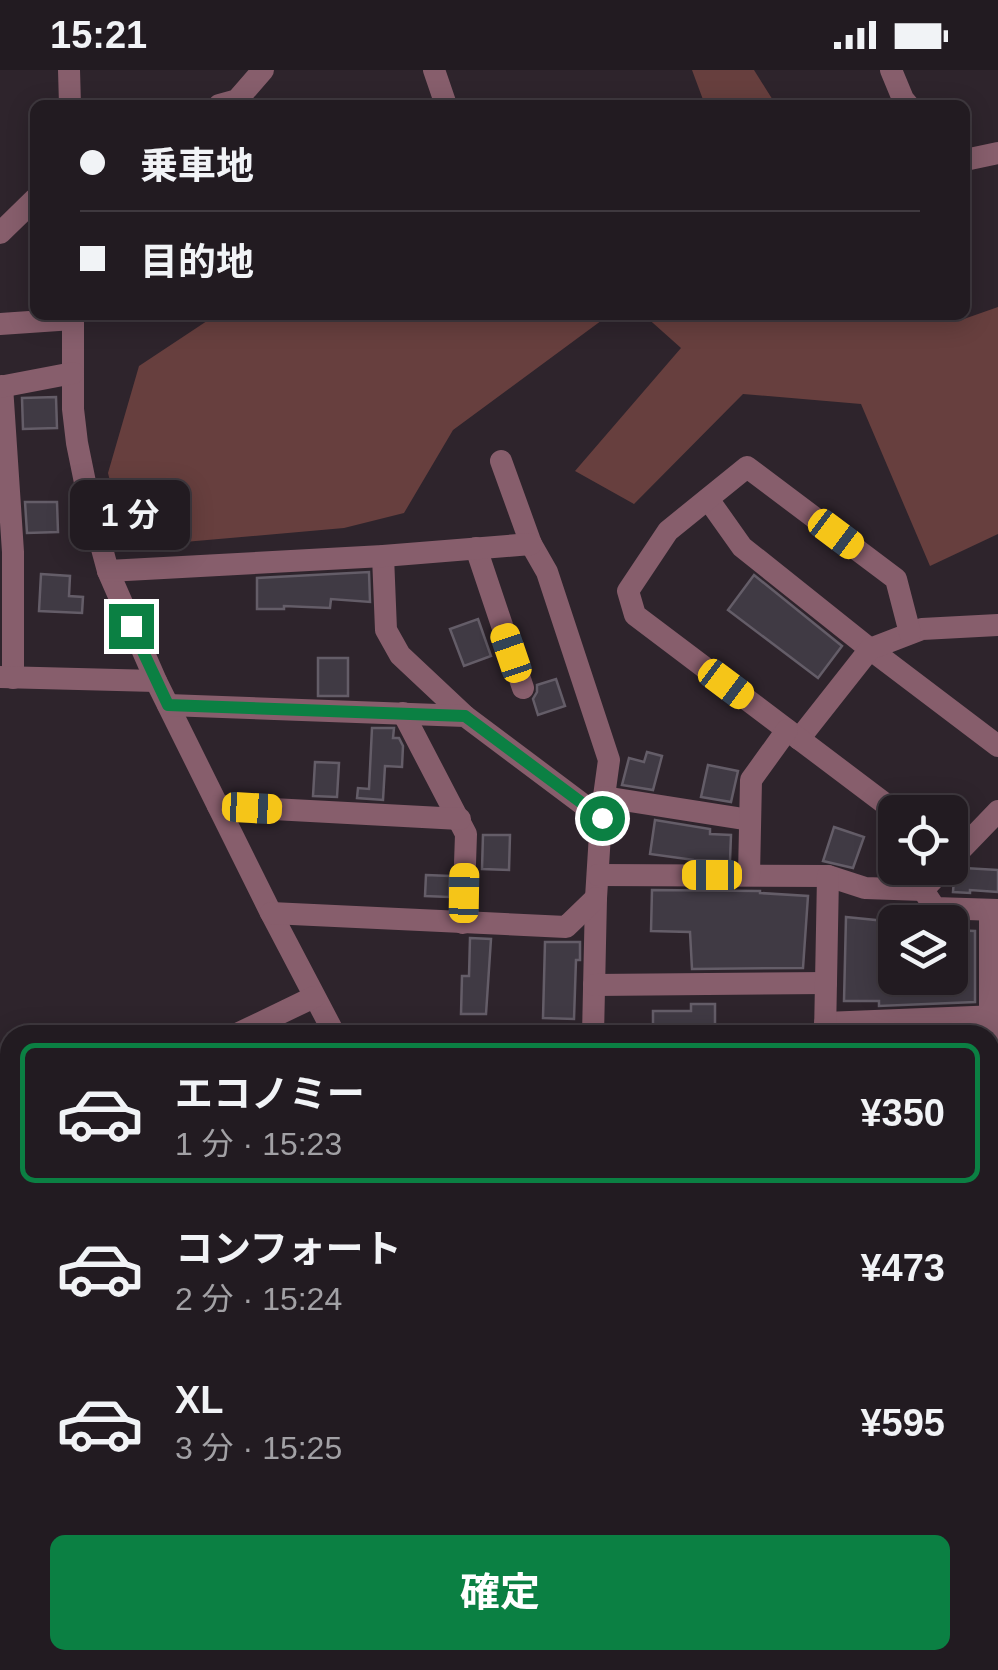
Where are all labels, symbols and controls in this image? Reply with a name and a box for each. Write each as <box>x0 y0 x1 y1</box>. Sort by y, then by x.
text: 15:21 <box>50 14 147 56</box>
text: 乗車地 <box>140 145 254 187</box>
text: 目的地 <box>140 241 254 283</box>
callout: 1 分 <box>71 481 191 551</box>
text: 1 分 <box>101 497 159 533</box>
car <box>803 504 869 564</box>
route end <box>109 604 154 649</box>
car <box>487 620 535 686</box>
car <box>693 654 759 714</box>
car <box>221 791 283 825</box>
map controls <box>878 795 968 995</box>
button: locate <box>878 795 968 885</box>
route start <box>580 796 625 841</box>
car <box>682 860 742 890</box>
car <box>448 863 480 923</box>
button: layers <box>878 905 968 995</box>
icon: car <box>55 1068 145 1158</box>
text: エコノミー <box>175 1073 365 1115</box>
text: ¥350 <box>860 1092 945 1134</box>
text: 1 分 · 15:23 <box>175 1126 342 1162</box>
icon: car <box>55 1223 145 1313</box>
text: コンフォート <box>175 1228 402 1270</box>
text: ¥473 <box>860 1247 945 1289</box>
text: 2 分 · 15:24 <box>175 1281 342 1317</box>
icon: car <box>55 1378 145 1468</box>
text: XL <box>175 1379 224 1421</box>
text: ¥595 <box>860 1402 945 1444</box>
text: 3 分 · 15:25 <box>175 1430 342 1466</box>
button: 確定 <box>50 1535 950 1650</box>

